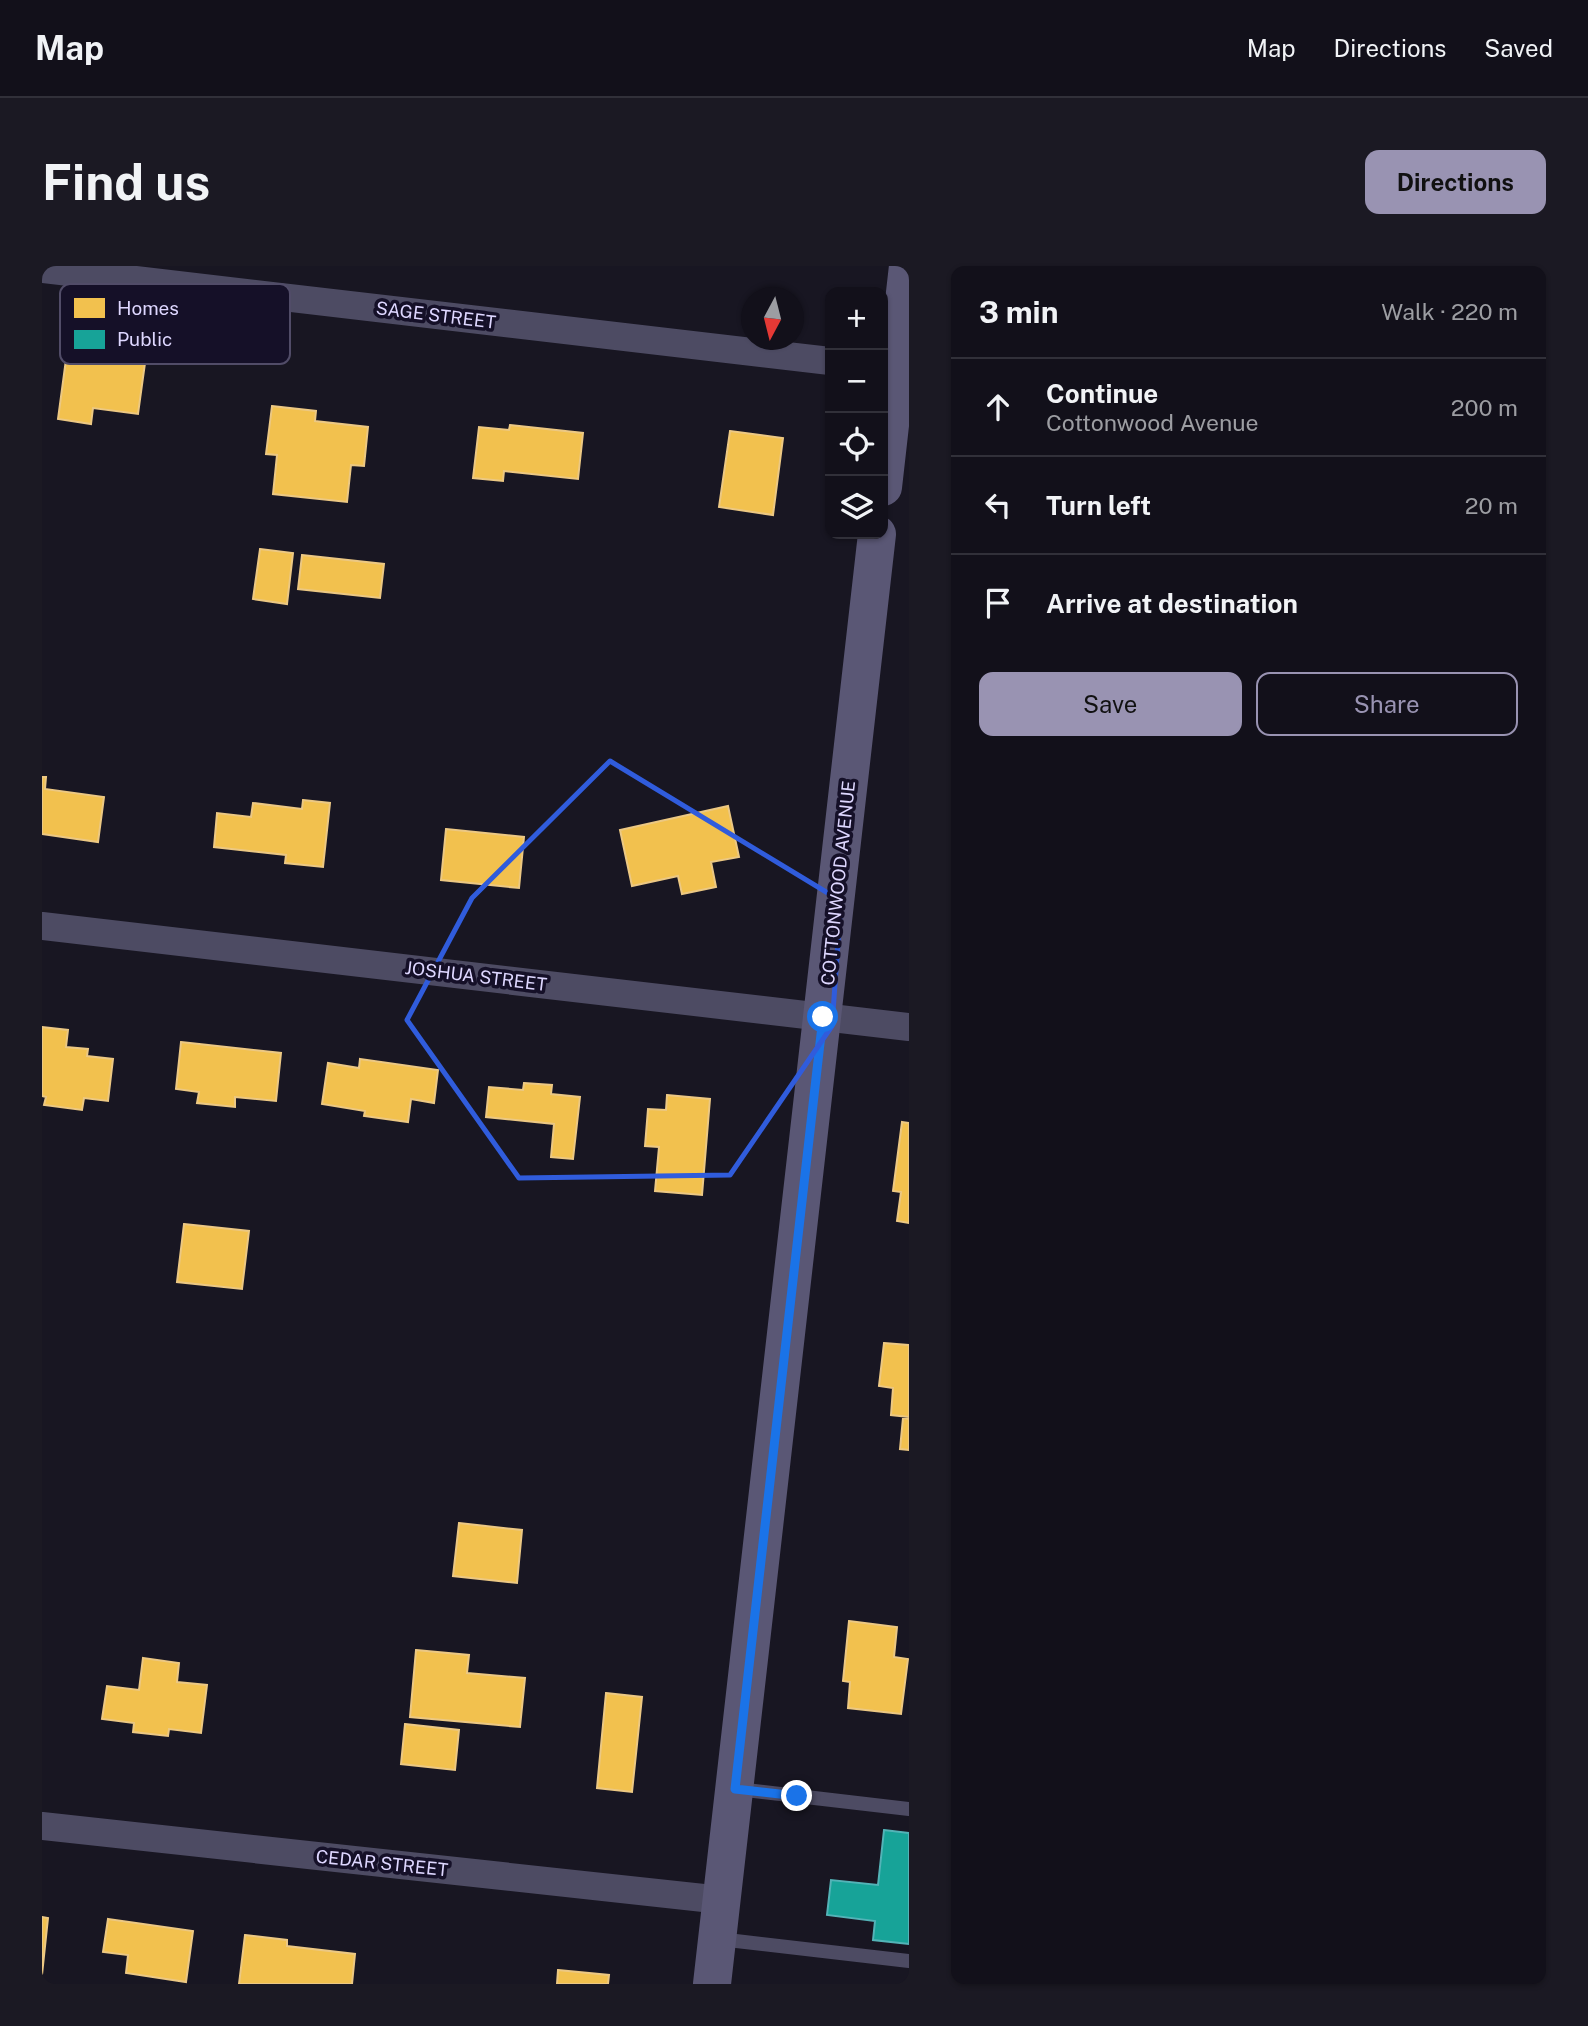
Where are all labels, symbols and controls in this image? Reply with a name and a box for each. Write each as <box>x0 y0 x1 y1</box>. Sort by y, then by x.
text: Map <box>35 29 104 67</box>
text: Map <box>1247 34 1296 62</box>
text: Directions <box>1334 34 1446 62</box>
text: Saved <box>1484 34 1553 62</box>
button: Directions <box>1365 150 1546 214</box>
text: Find us <box>42 153 210 211</box>
legend <box>60 284 290 364</box>
north arrow <box>741 287 804 350</box>
map controls <box>825 287 888 539</box>
button: + <box>825 287 888 350</box>
text: 3 min <box>979 294 1058 330</box>
text: Homes <box>117 297 179 319</box>
street label: SAGE STREET <box>375 297 497 333</box>
text: Walk · 220 m <box>1381 298 1518 325</box>
text: Public <box>117 328 172 350</box>
button: − <box>825 350 888 413</box>
text: Continue <box>1046 378 1158 409</box>
icon: ahead <box>979 388 1017 426</box>
text: 200 m <box>1451 394 1518 421</box>
text: Cottonwood Avenue <box>1046 409 1259 436</box>
button: locate <box>825 413 888 476</box>
button: layers <box>825 476 888 539</box>
icon: left <box>979 486 1017 524</box>
text: Turn left <box>1046 490 1151 521</box>
text: 20 m <box>1465 492 1518 519</box>
icon: arrive <box>979 584 1017 622</box>
text: Arrive at destination <box>1046 588 1298 619</box>
button: Save <box>979 672 1242 736</box>
button: Share <box>1256 672 1518 736</box>
street label: COTTONWOOD AVENUE <box>817 780 859 986</box>
street label: JOSHUA STREET <box>404 957 549 995</box>
route start <box>807 1001 838 1032</box>
route end <box>781 1780 812 1811</box>
street label: CEDAR STREET <box>315 1846 450 1880</box>

